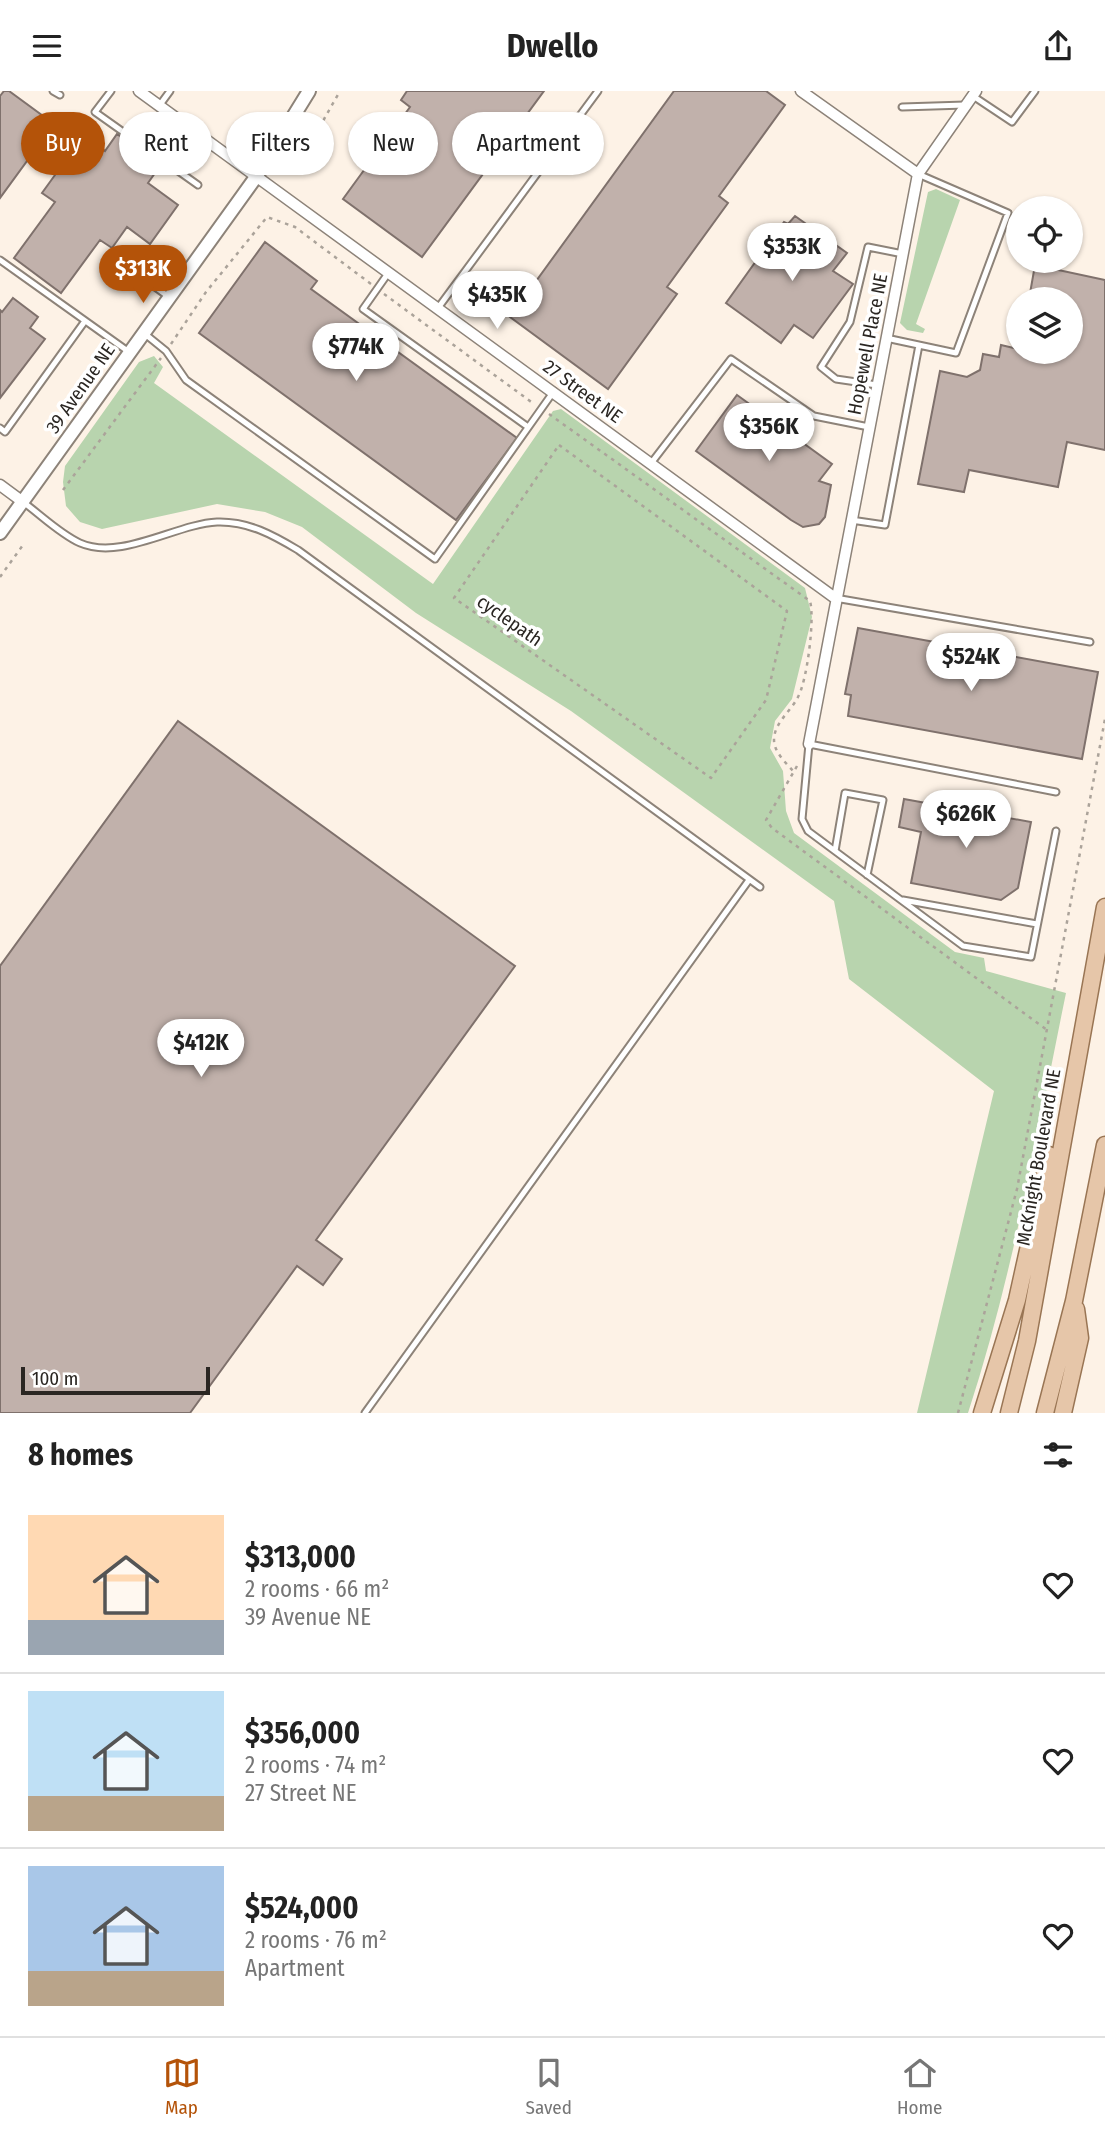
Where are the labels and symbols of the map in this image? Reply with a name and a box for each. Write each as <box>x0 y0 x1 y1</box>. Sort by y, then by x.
pin: $353K <box>743 223 841 283</box>
pin: $313K <box>94 245 192 305</box>
pin: $435K <box>448 271 546 331</box>
street label: Hopewell Place NE <box>843 271 892 417</box>
pin: $774K <box>307 323 405 383</box>
street label: 39 Avenue NE <box>41 339 120 438</box>
street label: 27 Street NE <box>539 355 627 428</box>
pin: $356K <box>720 403 818 463</box>
street label: cyclepath <box>473 590 547 651</box>
pin: $524K <box>922 633 1020 693</box>
pin: $626K <box>917 791 1015 850</box>
pin: $412K <box>152 1019 250 1079</box>
street label: McKnight Boulevard NE <box>1012 1067 1065 1247</box>
scale bar <box>21 1364 210 1396</box>

